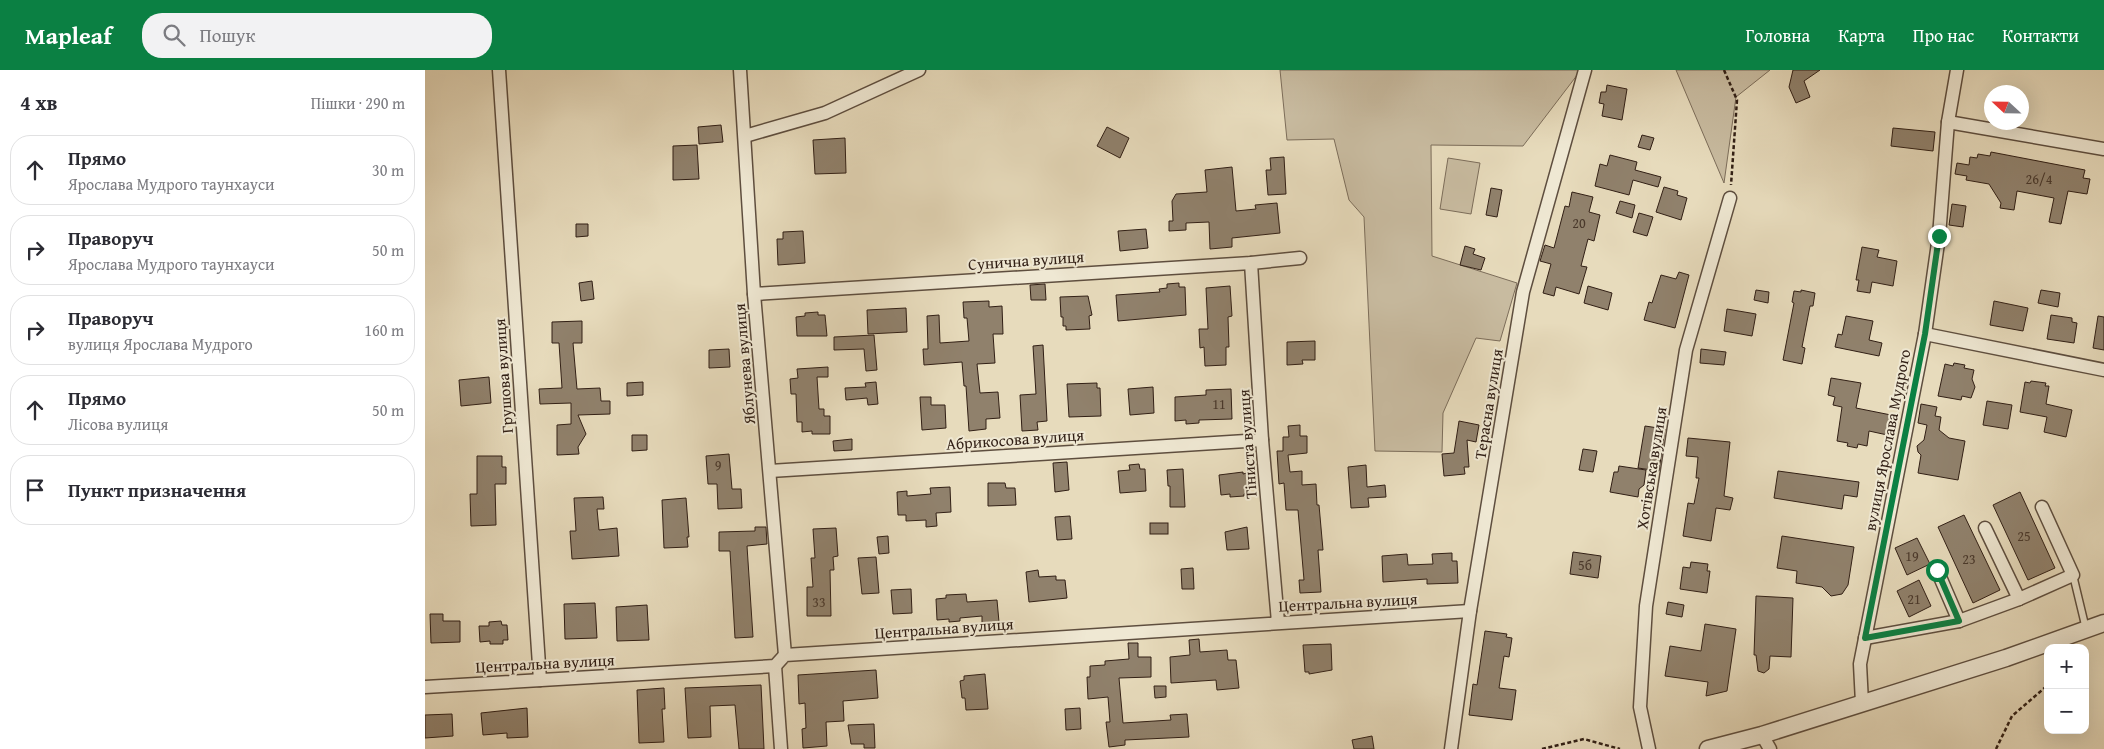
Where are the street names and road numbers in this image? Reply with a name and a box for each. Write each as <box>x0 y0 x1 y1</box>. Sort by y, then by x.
street label: Сунична вулиця <box>967 244 1085 276</box>
street label: Яблунева вулиця <box>727 302 761 427</box>
street label: Грушова вулиця <box>487 318 519 434</box>
street label: Терасна вулиця <box>1467 347 1509 461</box>
street label: вулиця Ярослава Мудрого <box>1858 347 1916 533</box>
street label: Тіниста вулиця <box>1231 388 1263 500</box>
street label: Хотівська вулиця <box>1629 405 1673 531</box>
street label: Абрикосова вулиця <box>945 422 1085 456</box>
street label: Центральна вулиця <box>1278 586 1418 618</box>
street label: Центральна вулиця <box>874 611 1014 645</box>
street label: Центральна вулиця <box>475 647 615 679</box>

